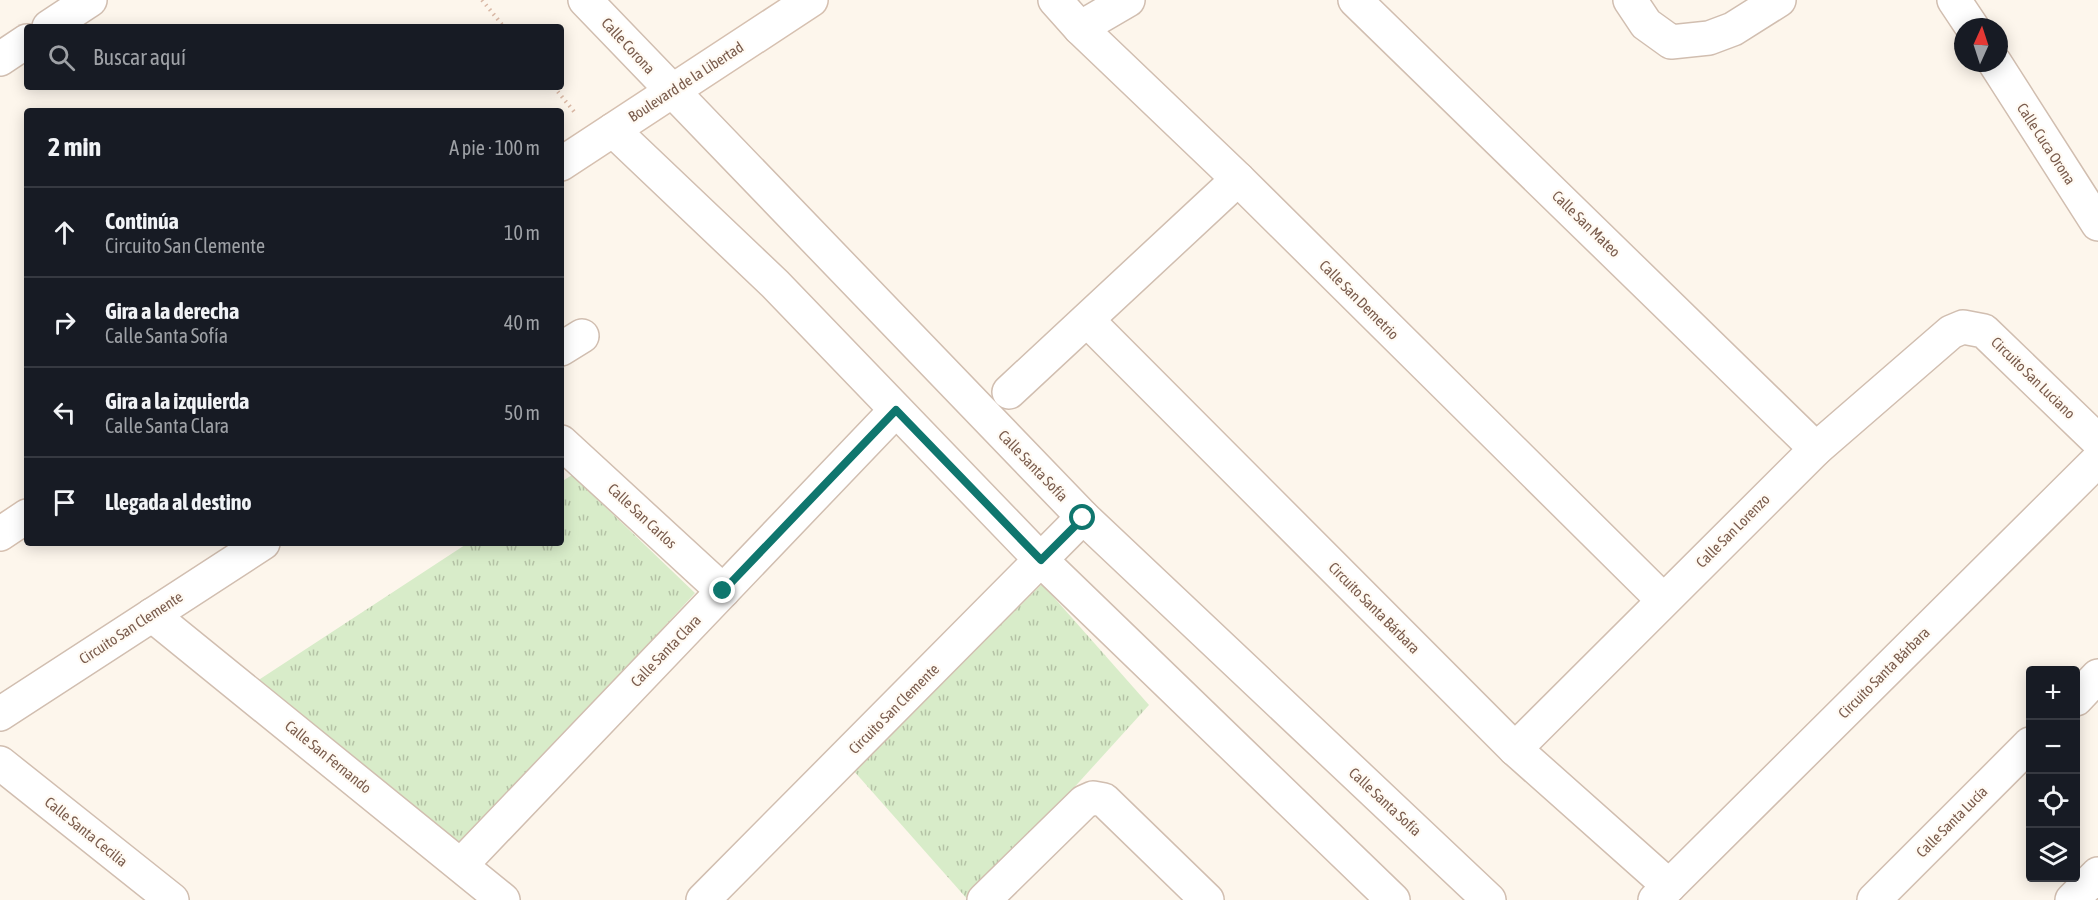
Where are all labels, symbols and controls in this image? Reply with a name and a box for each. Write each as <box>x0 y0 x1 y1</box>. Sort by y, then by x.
street label: Calle Corona <box>598 14 658 77</box>
north arrow <box>1954 18 2008 72</box>
search box <box>24 24 564 90</box>
street label: Boulevard de la Libertad <box>625 38 746 125</box>
icon: search <box>45 41 78 74</box>
text: Buscar aquí <box>93 44 186 70</box>
street label: Calle Cuca Orona <box>2014 100 2079 188</box>
text: 2 min <box>48 132 101 162</box>
text: A pie · 100 m <box>449 136 540 159</box>
street label: Calle San Mateo <box>1549 187 1624 260</box>
text: Continúa <box>105 208 179 234</box>
icon: ahead <box>48 216 81 249</box>
text: 10 m <box>504 221 540 244</box>
text: Circuito San Clemente <box>105 234 265 257</box>
street label: Calle San Demetrio <box>1316 256 1403 343</box>
text: Gira a la derecha <box>105 298 239 324</box>
icon: right <box>48 306 81 339</box>
text: 40 m <box>504 311 540 334</box>
text: Calle Santa Sofía <box>105 324 228 347</box>
street label: Circuito San Luciano <box>1988 333 2079 422</box>
text: Gira a la izquierda <box>105 388 249 414</box>
icon: left <box>48 396 81 429</box>
text: 50 m <box>504 401 540 424</box>
text: Calle Santa Clara <box>105 414 229 437</box>
street label: Calle Santa Sofía <box>995 427 1072 505</box>
street label: Calle San Carlos <box>605 480 680 552</box>
icon: arrive <box>48 486 81 519</box>
text: Llegada al destino <box>105 489 252 515</box>
street label: Calle San Lorenzo <box>1692 490 1773 571</box>
route start <box>1069 504 1095 530</box>
street label: Circuito Santa Bárbara <box>1325 559 1423 657</box>
route end <box>709 577 735 603</box>
street label: Circuito San Clemente <box>76 588 186 667</box>
street label: Calle Santa Clara <box>627 611 704 690</box>
street label: Circuito Santa Bárbara <box>1835 624 1933 722</box>
street label: Circuito San Clemente <box>845 660 942 757</box>
map controls <box>2026 666 2080 882</box>
button: + <box>2026 666 2080 720</box>
street label: Calle San Fernando <box>282 717 375 796</box>
button: − <box>2026 720 2080 774</box>
street label: Calle Santa Sofía <box>1346 764 1425 839</box>
button: locate <box>2026 774 2080 828</box>
street label: Calle Santa Lucía <box>1913 783 1991 861</box>
street label: Calle Santa Cecilia <box>42 793 131 870</box>
button: layers <box>2026 828 2080 882</box>

